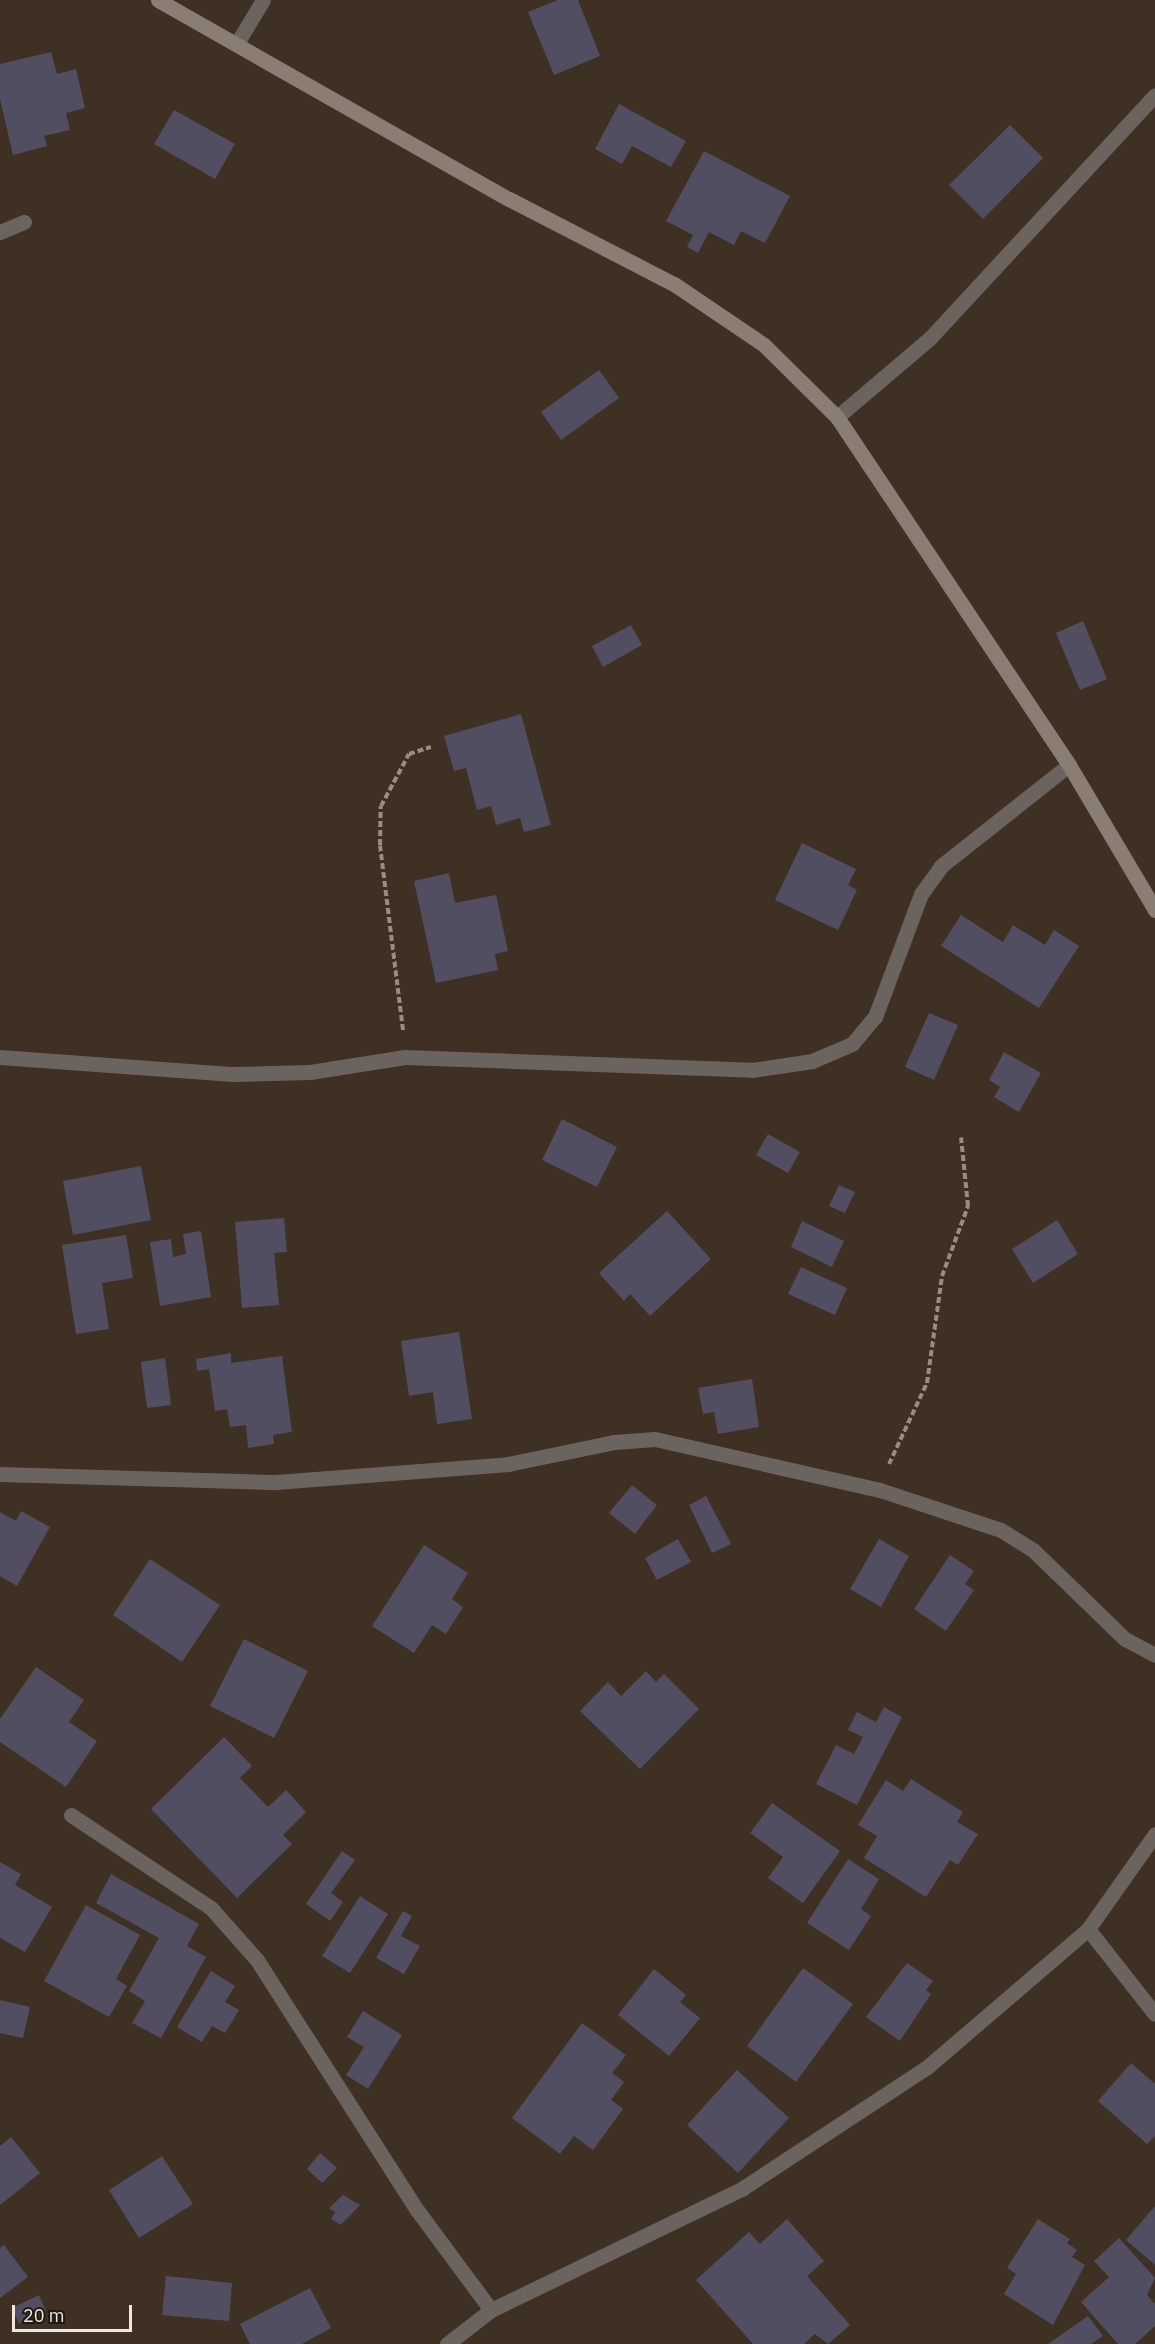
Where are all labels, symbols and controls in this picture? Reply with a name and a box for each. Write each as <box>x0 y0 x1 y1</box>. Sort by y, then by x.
scale bar <box>15 2293 135 2331</box>
text: 20 m <box>23 2304 65 2327</box>

